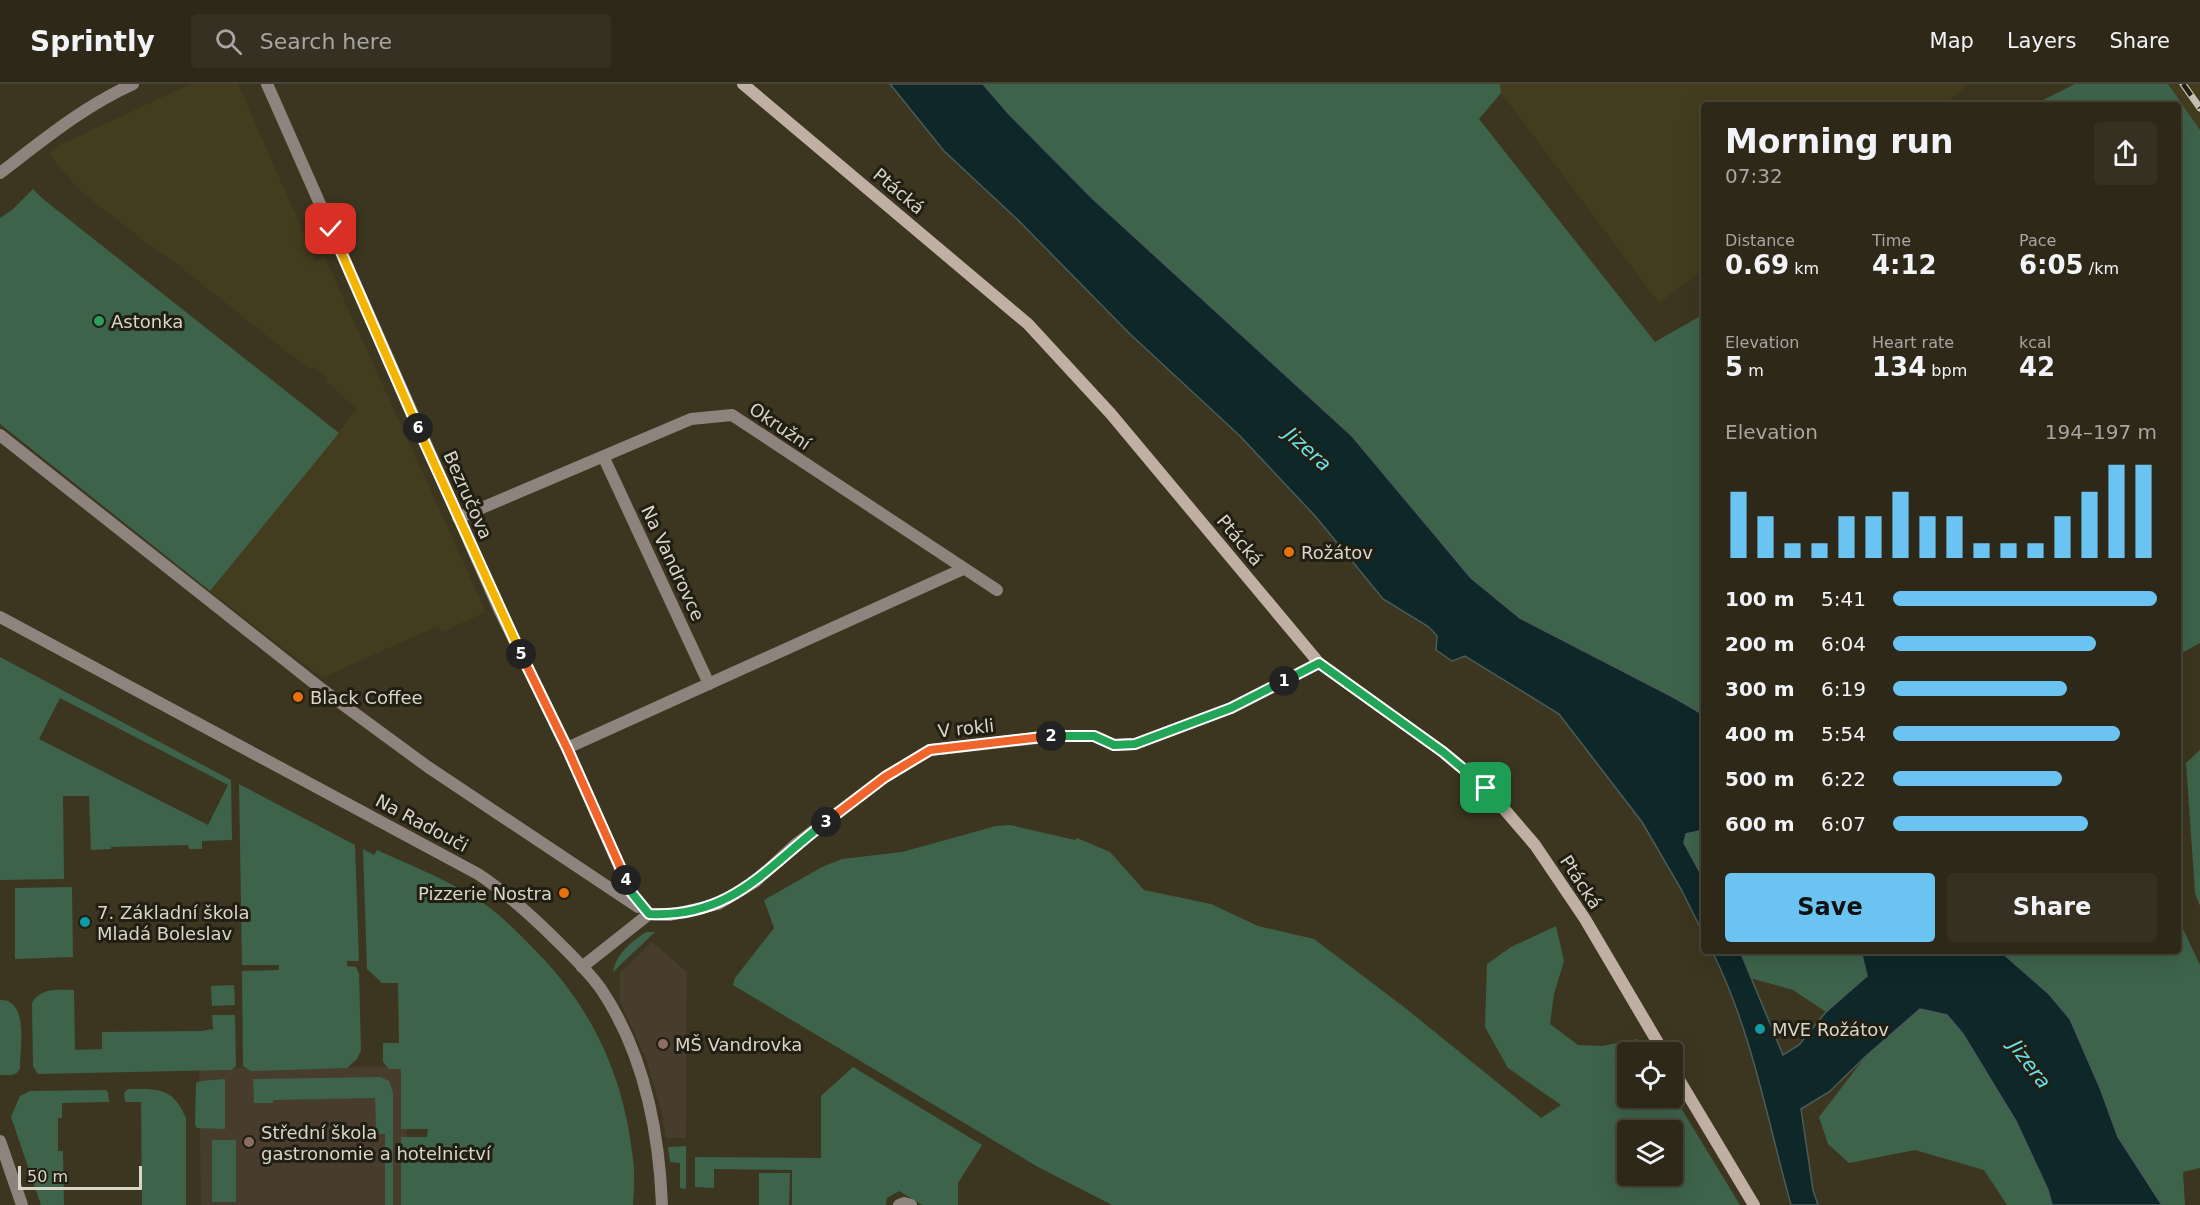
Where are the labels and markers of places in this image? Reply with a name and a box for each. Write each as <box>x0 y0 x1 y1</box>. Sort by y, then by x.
pin <box>305 203 356 254</box>
place label: Astonka <box>111 311 183 332</box>
marker: Astonka <box>92 314 106 328</box>
pin: 6 <box>403 413 433 443</box>
place label: Rožátov <box>1301 542 1373 563</box>
marker: Rožátov <box>1282 545 1296 559</box>
pin: 5 <box>506 639 536 669</box>
pin: 1 <box>1269 666 1299 696</box>
place label: Black Coffee <box>310 687 423 708</box>
marker: Black Coffee <box>291 690 305 704</box>
pin: 2 <box>1036 721 1066 751</box>
pin <box>1460 762 1511 813</box>
pin: 3 <box>811 807 841 837</box>
pin: 4 <box>611 865 641 895</box>
place label: Pizzerie Nostra <box>418 883 552 904</box>
marker: Pizzerie Nostra <box>557 886 571 900</box>
place label: 7. Základní škola Mladá Boleslav <box>97 902 249 944</box>
marker: 7. Základní škola Mladá Boleslav <box>78 915 92 929</box>
place label: MVE Rožátov <box>1772 1019 1889 1040</box>
marker: MVE Rožátov <box>1753 1022 1767 1036</box>
place label: MŠ Vandrovka <box>675 1034 802 1055</box>
marker: MŠ Vandrovka <box>656 1037 670 1051</box>
place label: Střední škola gastronomie a hotelnictví <box>261 1122 492 1164</box>
marker: Střední škola gastronomie a hotelnictví <box>242 1135 256 1149</box>

